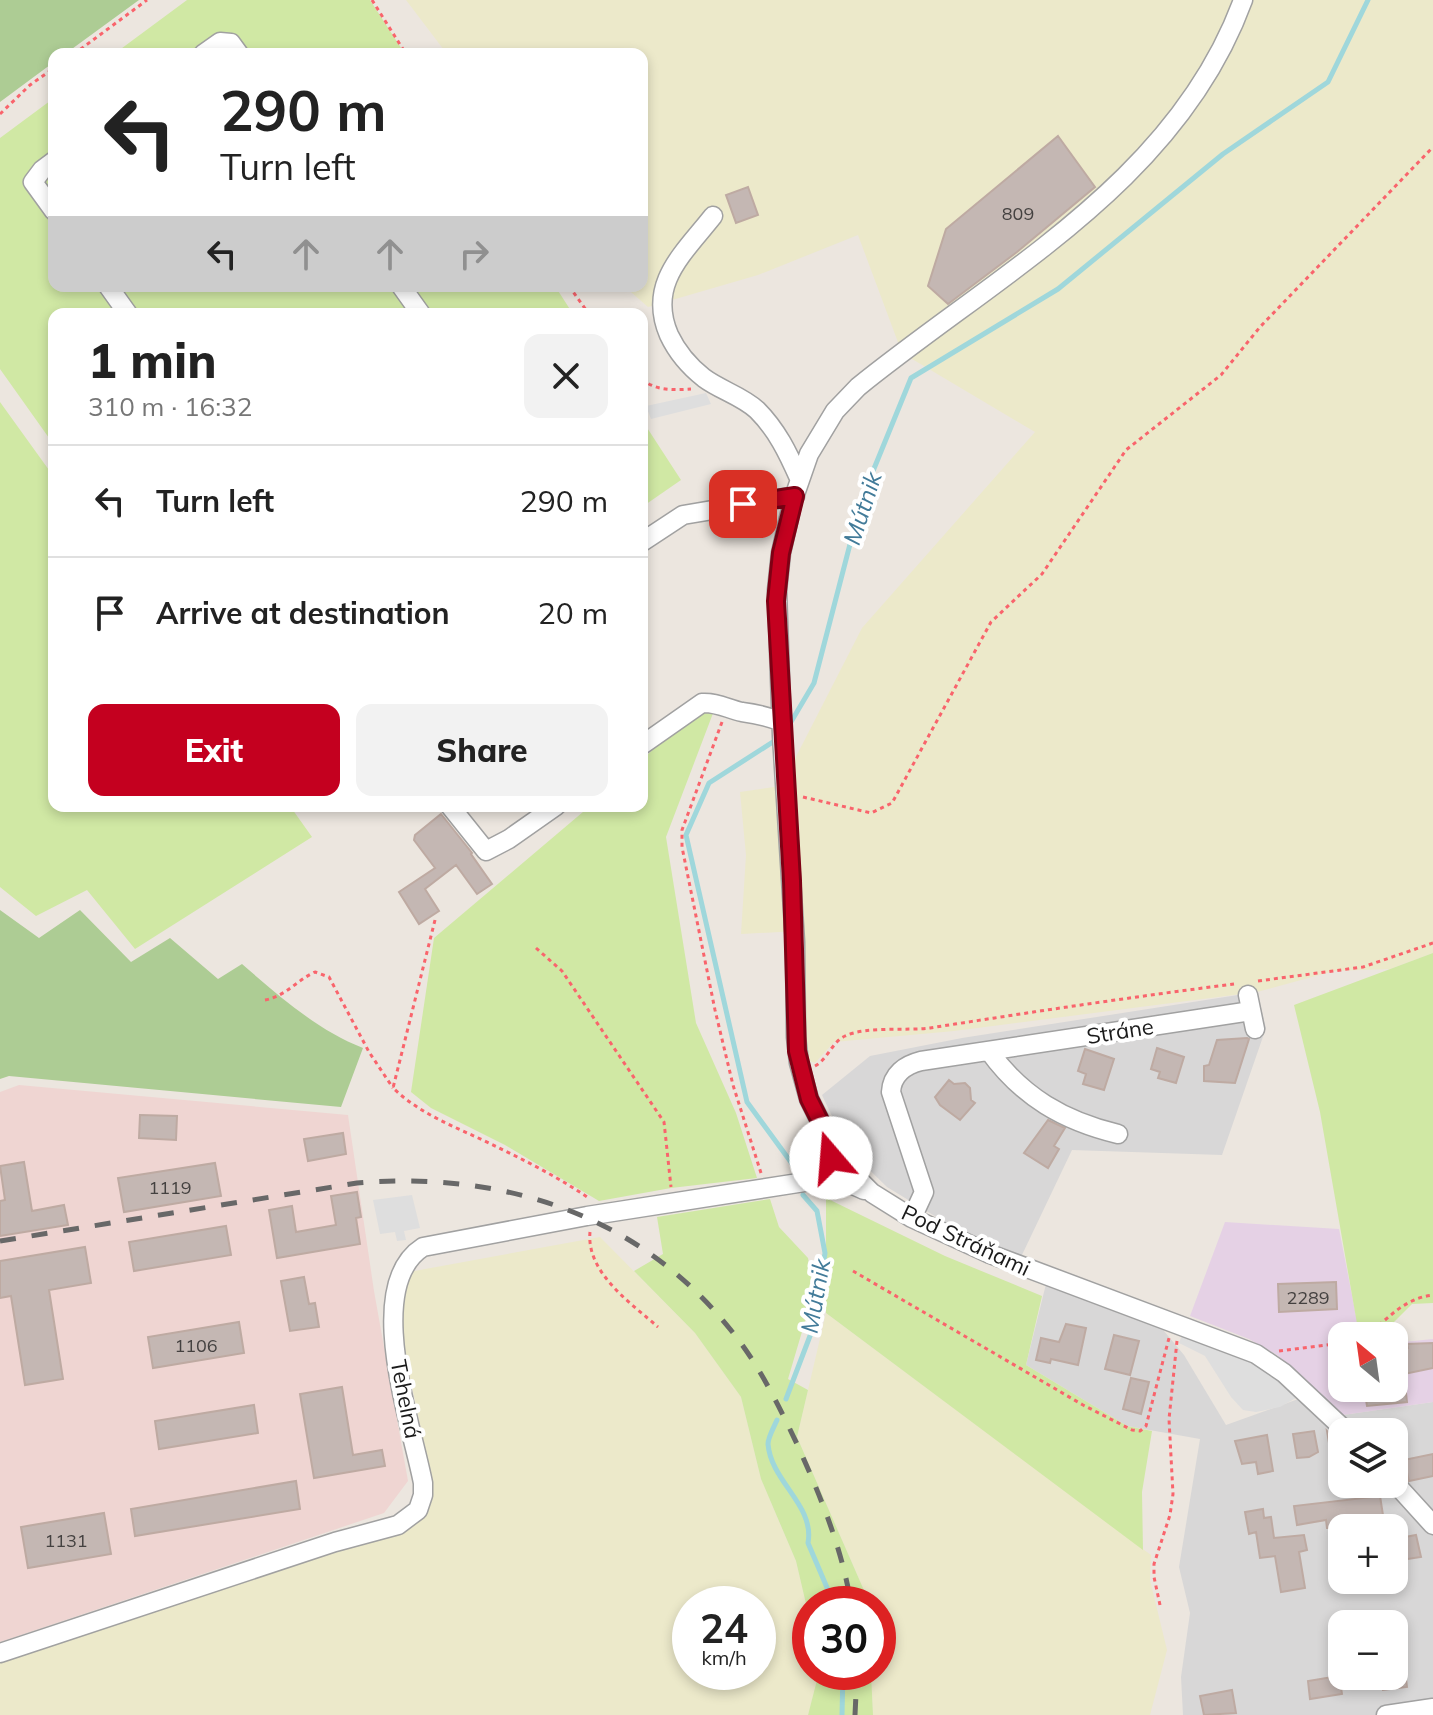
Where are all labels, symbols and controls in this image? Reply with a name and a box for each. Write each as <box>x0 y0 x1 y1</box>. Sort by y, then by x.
text: 290 m <box>220 75 387 145</box>
icon: left <box>88 80 192 184</box>
text: Turn left <box>220 144 356 189</box>
house number: 809 <box>1002 202 1034 225</box>
icon: left <box>200 232 244 276</box>
icon: ahead <box>284 232 328 276</box>
icon: ahead <box>368 232 412 276</box>
icon: right <box>452 232 496 276</box>
text: 1 min <box>88 330 217 390</box>
button: close <box>524 334 608 418</box>
text: 310 m · 16:32 <box>88 390 252 423</box>
water label: Mútnik <box>836 467 888 548</box>
pin <box>709 470 777 538</box>
icon: left <box>88 479 132 523</box>
text: Turn left <box>156 482 274 520</box>
text: 290 m <box>520 482 608 520</box>
icon: arrive <box>721 482 765 526</box>
icon: arrive <box>88 591 132 635</box>
text: Arrive at destination <box>156 594 450 632</box>
text: 20 m <box>538 594 608 632</box>
button: Exit <box>88 704 340 796</box>
button: Share <box>356 704 608 796</box>
street label: Stráne <box>1085 1012 1155 1050</box>
position arrow <box>789 1116 873 1200</box>
house number: 1119 <box>148 1176 192 1199</box>
street label: Pod Stráňami <box>897 1198 1035 1282</box>
water label: Mútnik <box>794 1256 836 1336</box>
house number: 2289 <box>1286 1286 1330 1309</box>
north arrow <box>1328 1322 1408 1402</box>
map controls <box>1328 1322 1408 1690</box>
house number: 1106 <box>174 1334 218 1357</box>
street label: Tehelná <box>385 1357 427 1441</box>
button: layers <box>1328 1418 1408 1498</box>
button: + <box>1328 1514 1408 1594</box>
house number: 1131 <box>44 1529 88 1552</box>
speed limit sign: 30 <box>792 1586 896 1690</box>
text: 24 <box>700 1603 748 1653</box>
button: − <box>1328 1610 1408 1690</box>
text: km/h <box>701 1645 747 1670</box>

